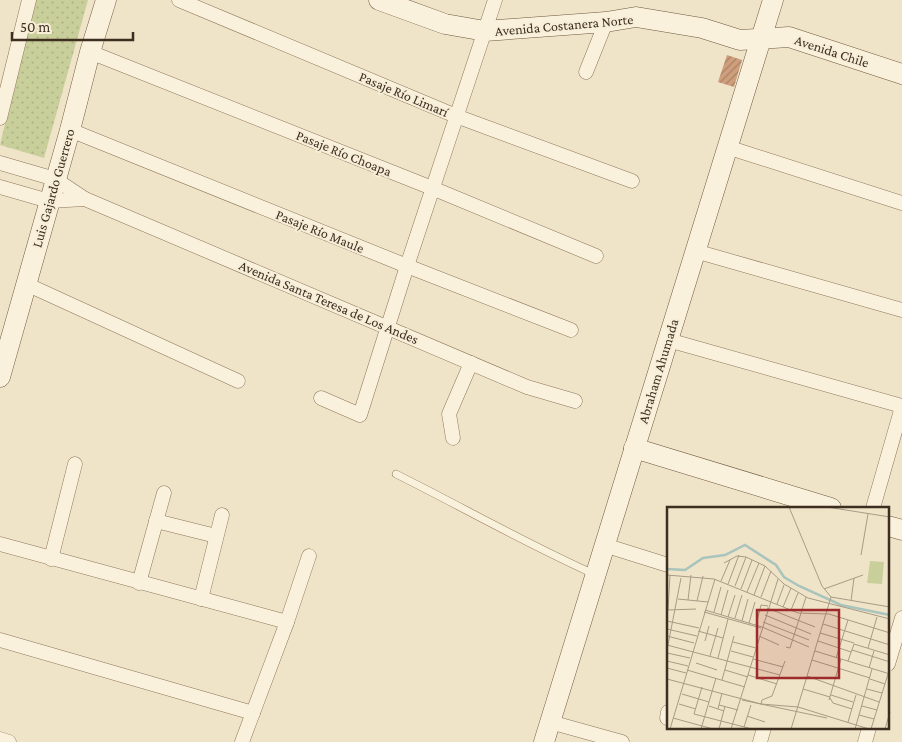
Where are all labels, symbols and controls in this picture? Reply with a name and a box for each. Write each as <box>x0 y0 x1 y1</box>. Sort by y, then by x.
scale bar <box>12 10 134 42</box>
street label: Avenida Costanera Norte <box>494 11 634 39</box>
text: 50 m <box>20 19 50 35</box>
street label: Avenida Chile <box>793 31 871 71</box>
street label: Pasaje Río Limarí <box>357 68 451 121</box>
street label: Luis Gajardo Guerrero <box>28 127 79 250</box>
street label: Pasaje Río Choapa <box>294 127 395 181</box>
street label: Pasaje Río Maule <box>273 206 366 257</box>
street label: Avenida Santa Teresa de Los Andes <box>237 257 421 347</box>
street label: Abraham Ahumada <box>634 316 682 425</box>
inset map <box>667 507 890 730</box>

